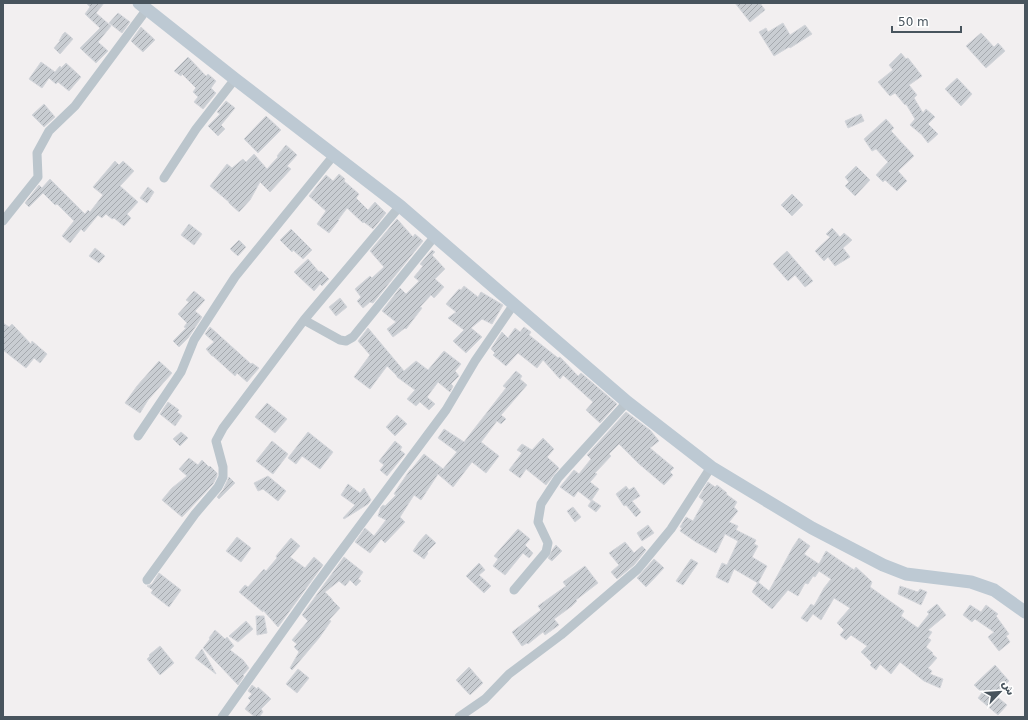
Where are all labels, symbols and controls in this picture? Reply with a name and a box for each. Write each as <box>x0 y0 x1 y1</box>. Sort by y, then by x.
scale bar <box>892 8 961 34</box>
text: 50 m <box>898 15 929 29</box>
north arrow <box>980 672 1020 712</box>
text: ش <box>1000 678 1018 698</box>

